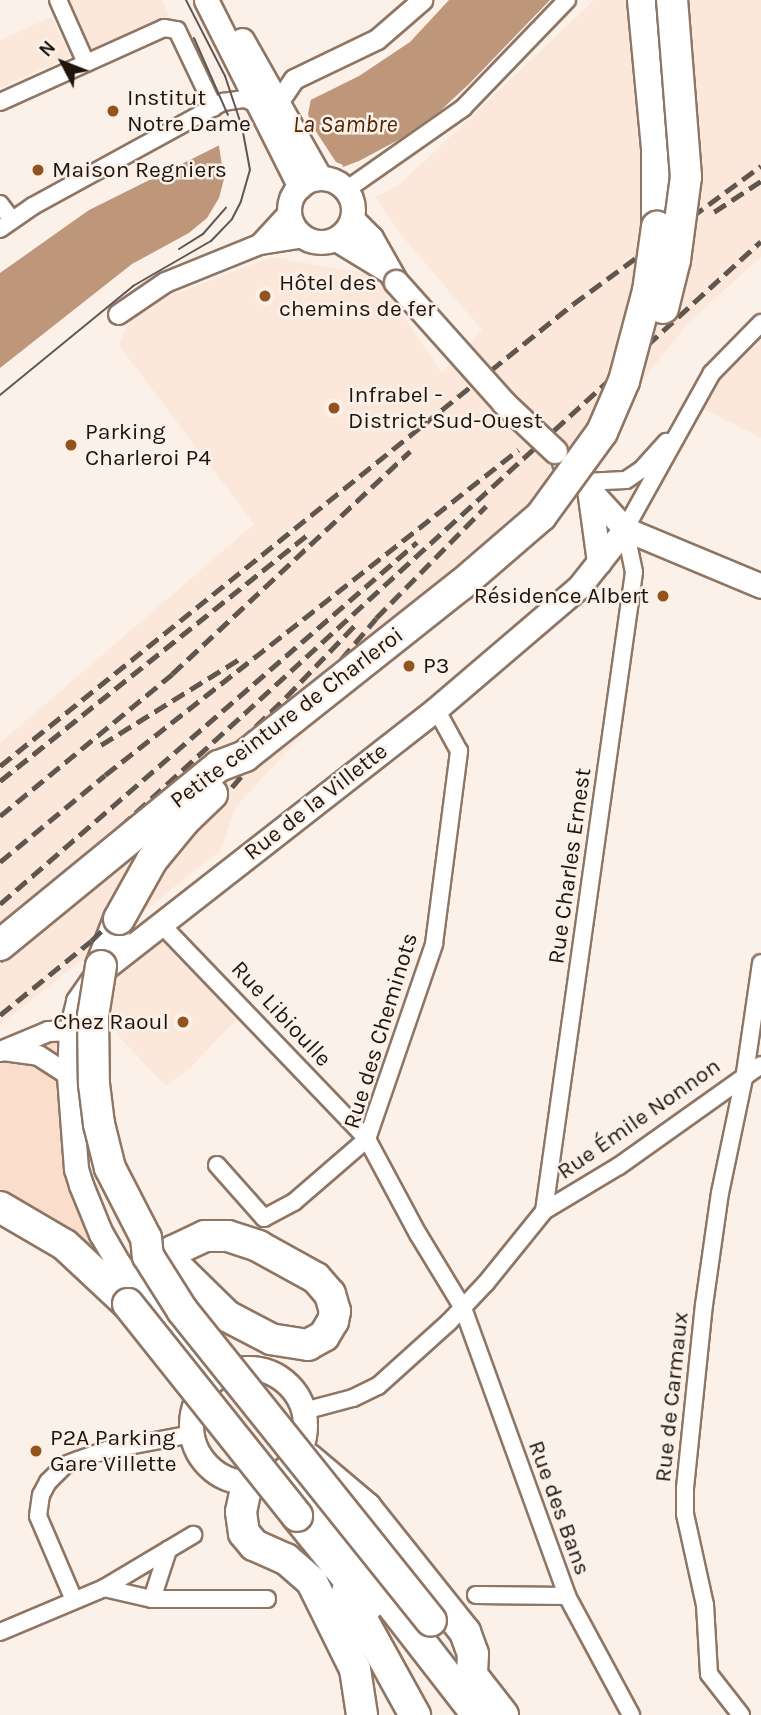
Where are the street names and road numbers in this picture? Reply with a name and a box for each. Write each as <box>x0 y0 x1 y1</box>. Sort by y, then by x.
street label: Petite ceinture de Charleroi <box>165 621 409 815</box>
street label: Rue de la Villette <box>239 737 393 867</box>
street label: Rue Charles Ernest <box>543 766 597 966</box>
street label: Rue des Cheminots <box>338 930 424 1132</box>
street label: Rue Libioulle <box>225 955 337 1073</box>
street label: Rue Émile Nonnon <box>552 1052 726 1186</box>
street label: Rue de Carmaux <box>649 1310 695 1484</box>
street label: Rue des Bans <box>522 1437 596 1579</box>

